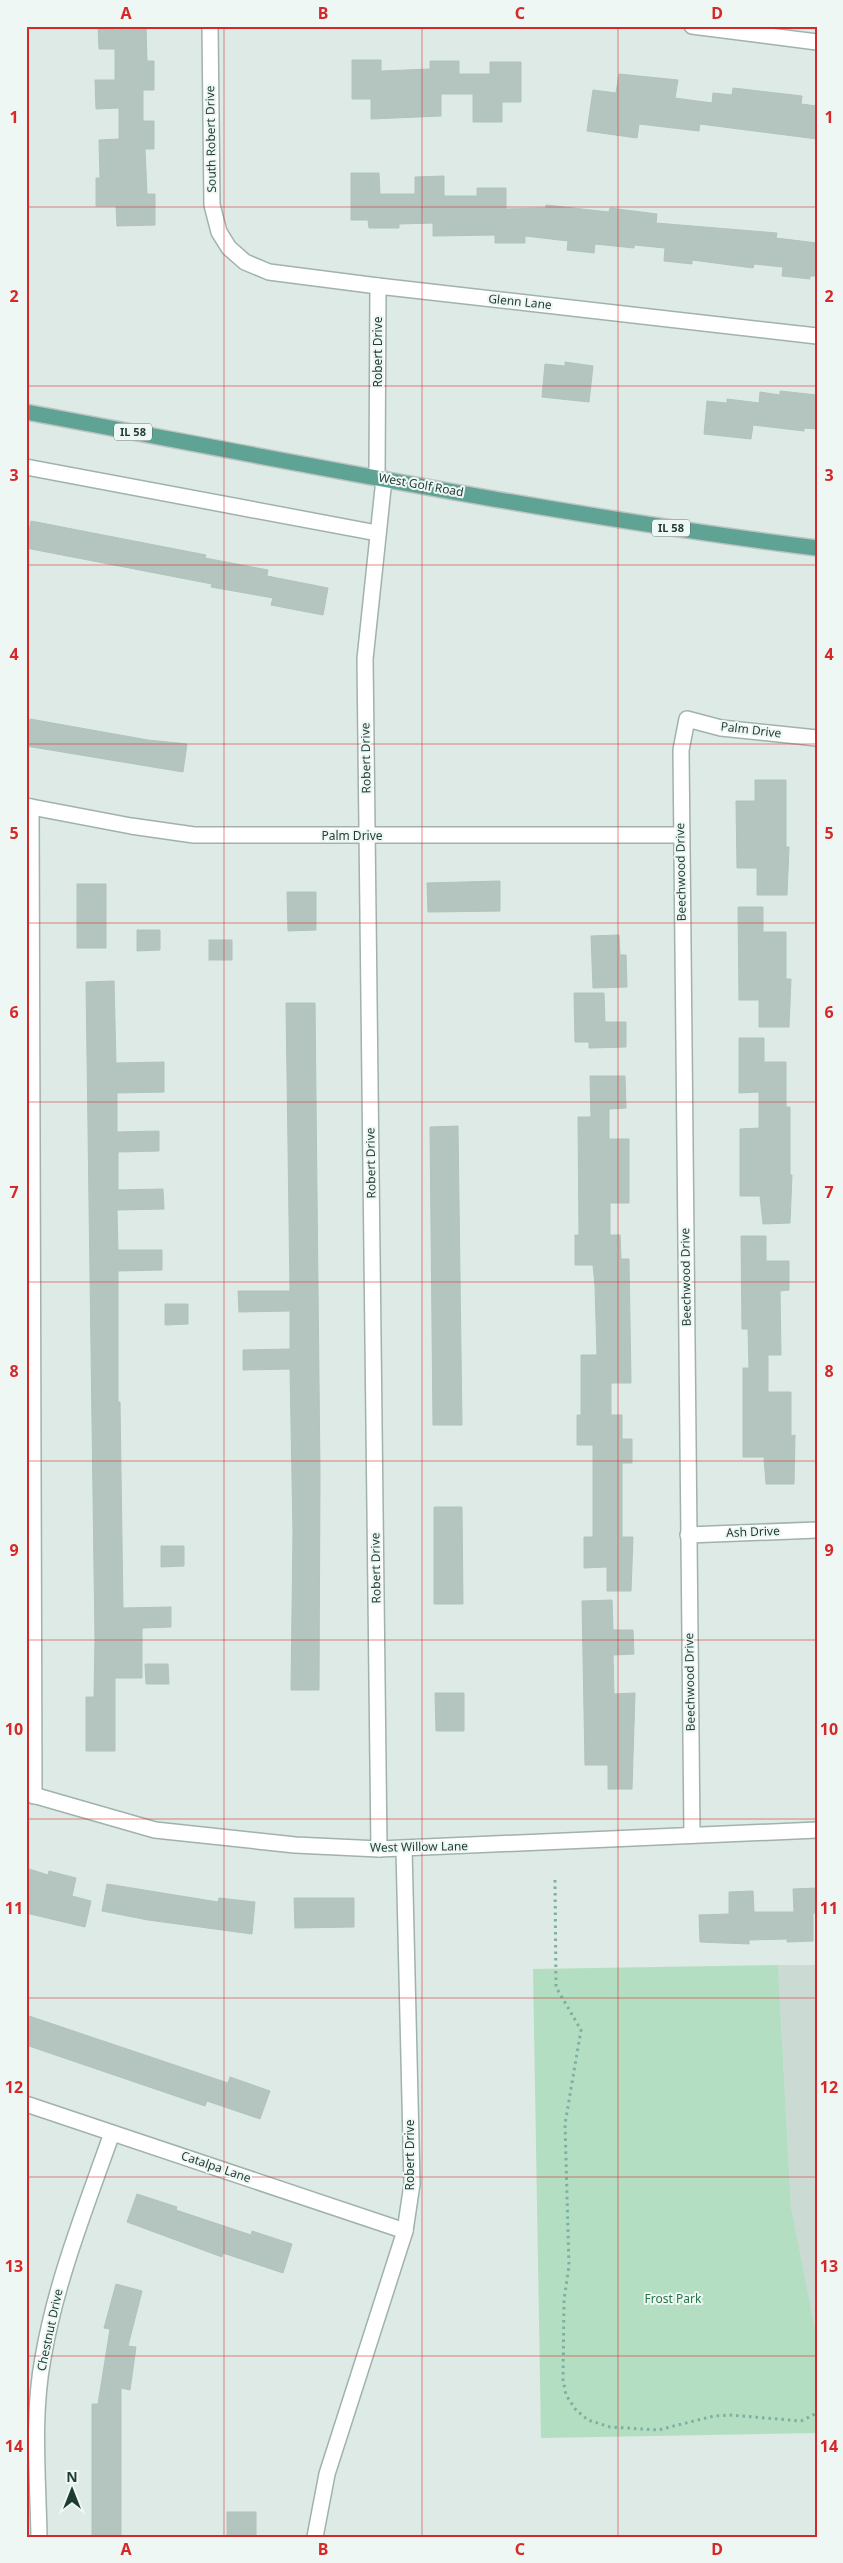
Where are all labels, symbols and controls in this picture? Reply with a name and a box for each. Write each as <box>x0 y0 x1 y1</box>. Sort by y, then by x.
text: A <box>120 2 132 24</box>
text: B <box>318 2 328 24</box>
text: C <box>515 2 525 24</box>
text: D <box>711 2 723 24</box>
street label: South Robert Drive <box>201 85 220 193</box>
text: 1 <box>9 106 19 128</box>
text: 1 <box>824 106 834 128</box>
text: 2 <box>9 285 19 307</box>
text: 2 <box>824 285 834 307</box>
street label: Glenn Lane <box>487 290 553 313</box>
street label: Robert Drive <box>369 316 386 387</box>
road number: IL 58 <box>114 424 152 441</box>
text: 3 <box>9 464 19 486</box>
text: 3 <box>824 464 834 486</box>
street label: West Golf Road <box>377 469 465 500</box>
road number: IL 58 <box>652 520 690 536</box>
text: 4 <box>9 643 19 665</box>
text: 4 <box>824 643 834 665</box>
street label: Palm Drive <box>720 717 783 742</box>
street label: Robert Drive <box>356 722 375 794</box>
text: 5 <box>9 822 19 844</box>
street label: Beechwood Drive <box>671 822 690 921</box>
text: 5 <box>824 822 834 844</box>
street label: Palm Drive <box>321 827 383 844</box>
text: 6 <box>9 1001 19 1023</box>
text: 6 <box>824 1001 834 1023</box>
street label: Robert Drive <box>361 1127 380 1199</box>
text: 7 <box>9 1181 19 1203</box>
text: 7 <box>824 1181 834 1203</box>
street label: Beechwood Drive <box>676 1227 695 1326</box>
text: 8 <box>9 1360 19 1382</box>
text: 8 <box>824 1360 834 1382</box>
street label: Ash Drive <box>726 1522 780 1541</box>
street label: Robert Drive <box>366 1532 385 1604</box>
text: 9 <box>9 1539 19 1561</box>
text: 9 <box>824 1539 834 1561</box>
street label: Beechwood Drive <box>680 1632 699 1731</box>
text: 10 <box>5 1718 23 1740</box>
text: 10 <box>820 1718 838 1740</box>
street label: West Willow Lane <box>370 1837 468 1856</box>
text: 11 <box>5 1897 23 1919</box>
text: 11 <box>820 1897 838 1919</box>
text: 12 <box>5 2076 23 2098</box>
text: 12 <box>820 2076 838 2098</box>
street label: Robert Drive <box>401 2119 418 2190</box>
street label: Catalpa Lane <box>179 2147 254 2187</box>
text: 13 <box>5 2255 23 2277</box>
text: 13 <box>820 2255 838 2277</box>
street label: Chestnut Drive <box>32 2287 67 2373</box>
park label: Frost Park <box>645 2290 702 2307</box>
text: 14 <box>5 2435 23 2457</box>
text: 14 <box>820 2435 838 2457</box>
north arrow <box>48 2466 98 2516</box>
text: N <box>66 2467 78 2486</box>
text: A <box>120 2538 132 2560</box>
text: B <box>318 2538 328 2560</box>
text: C <box>515 2538 525 2560</box>
text: D <box>711 2538 723 2560</box>

